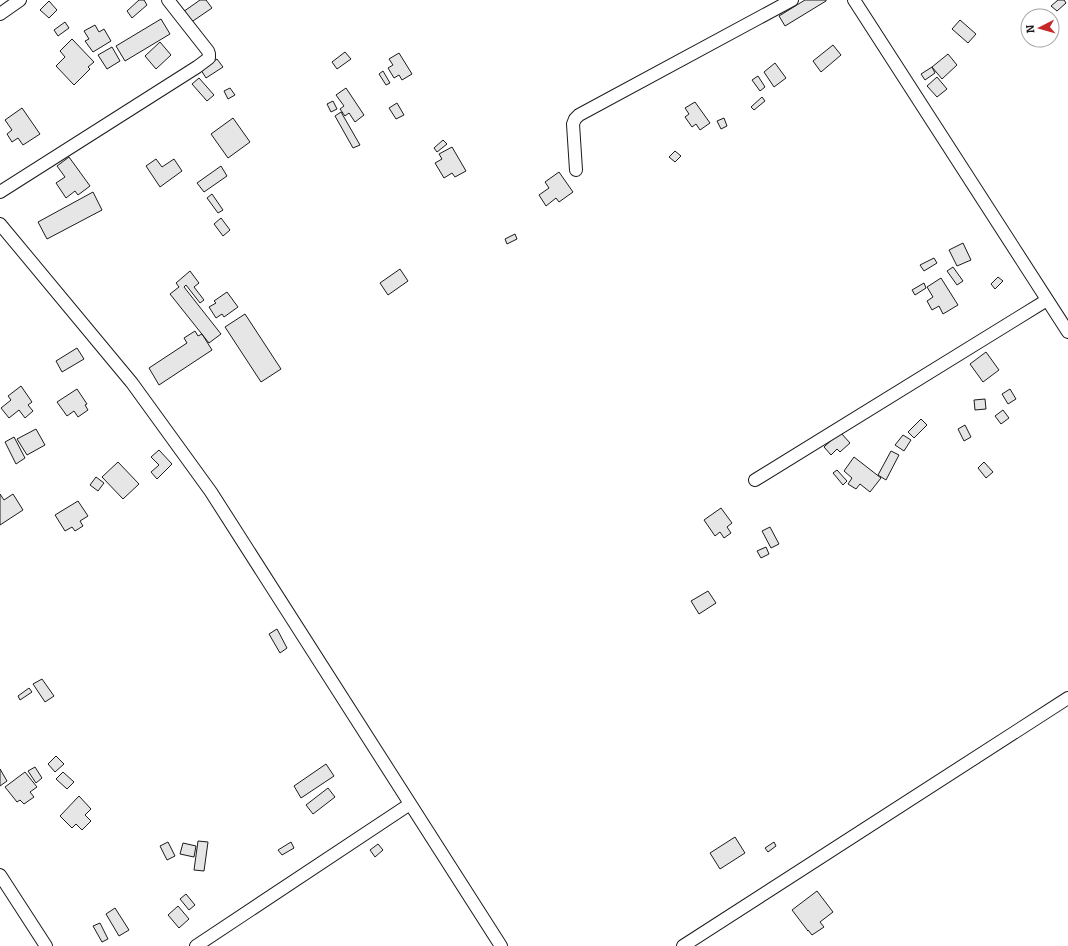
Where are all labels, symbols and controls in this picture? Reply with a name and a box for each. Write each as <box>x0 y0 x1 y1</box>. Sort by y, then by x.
north arrow <box>1020 8 1060 48</box>
text: N <box>1024 24 1037 34</box>

